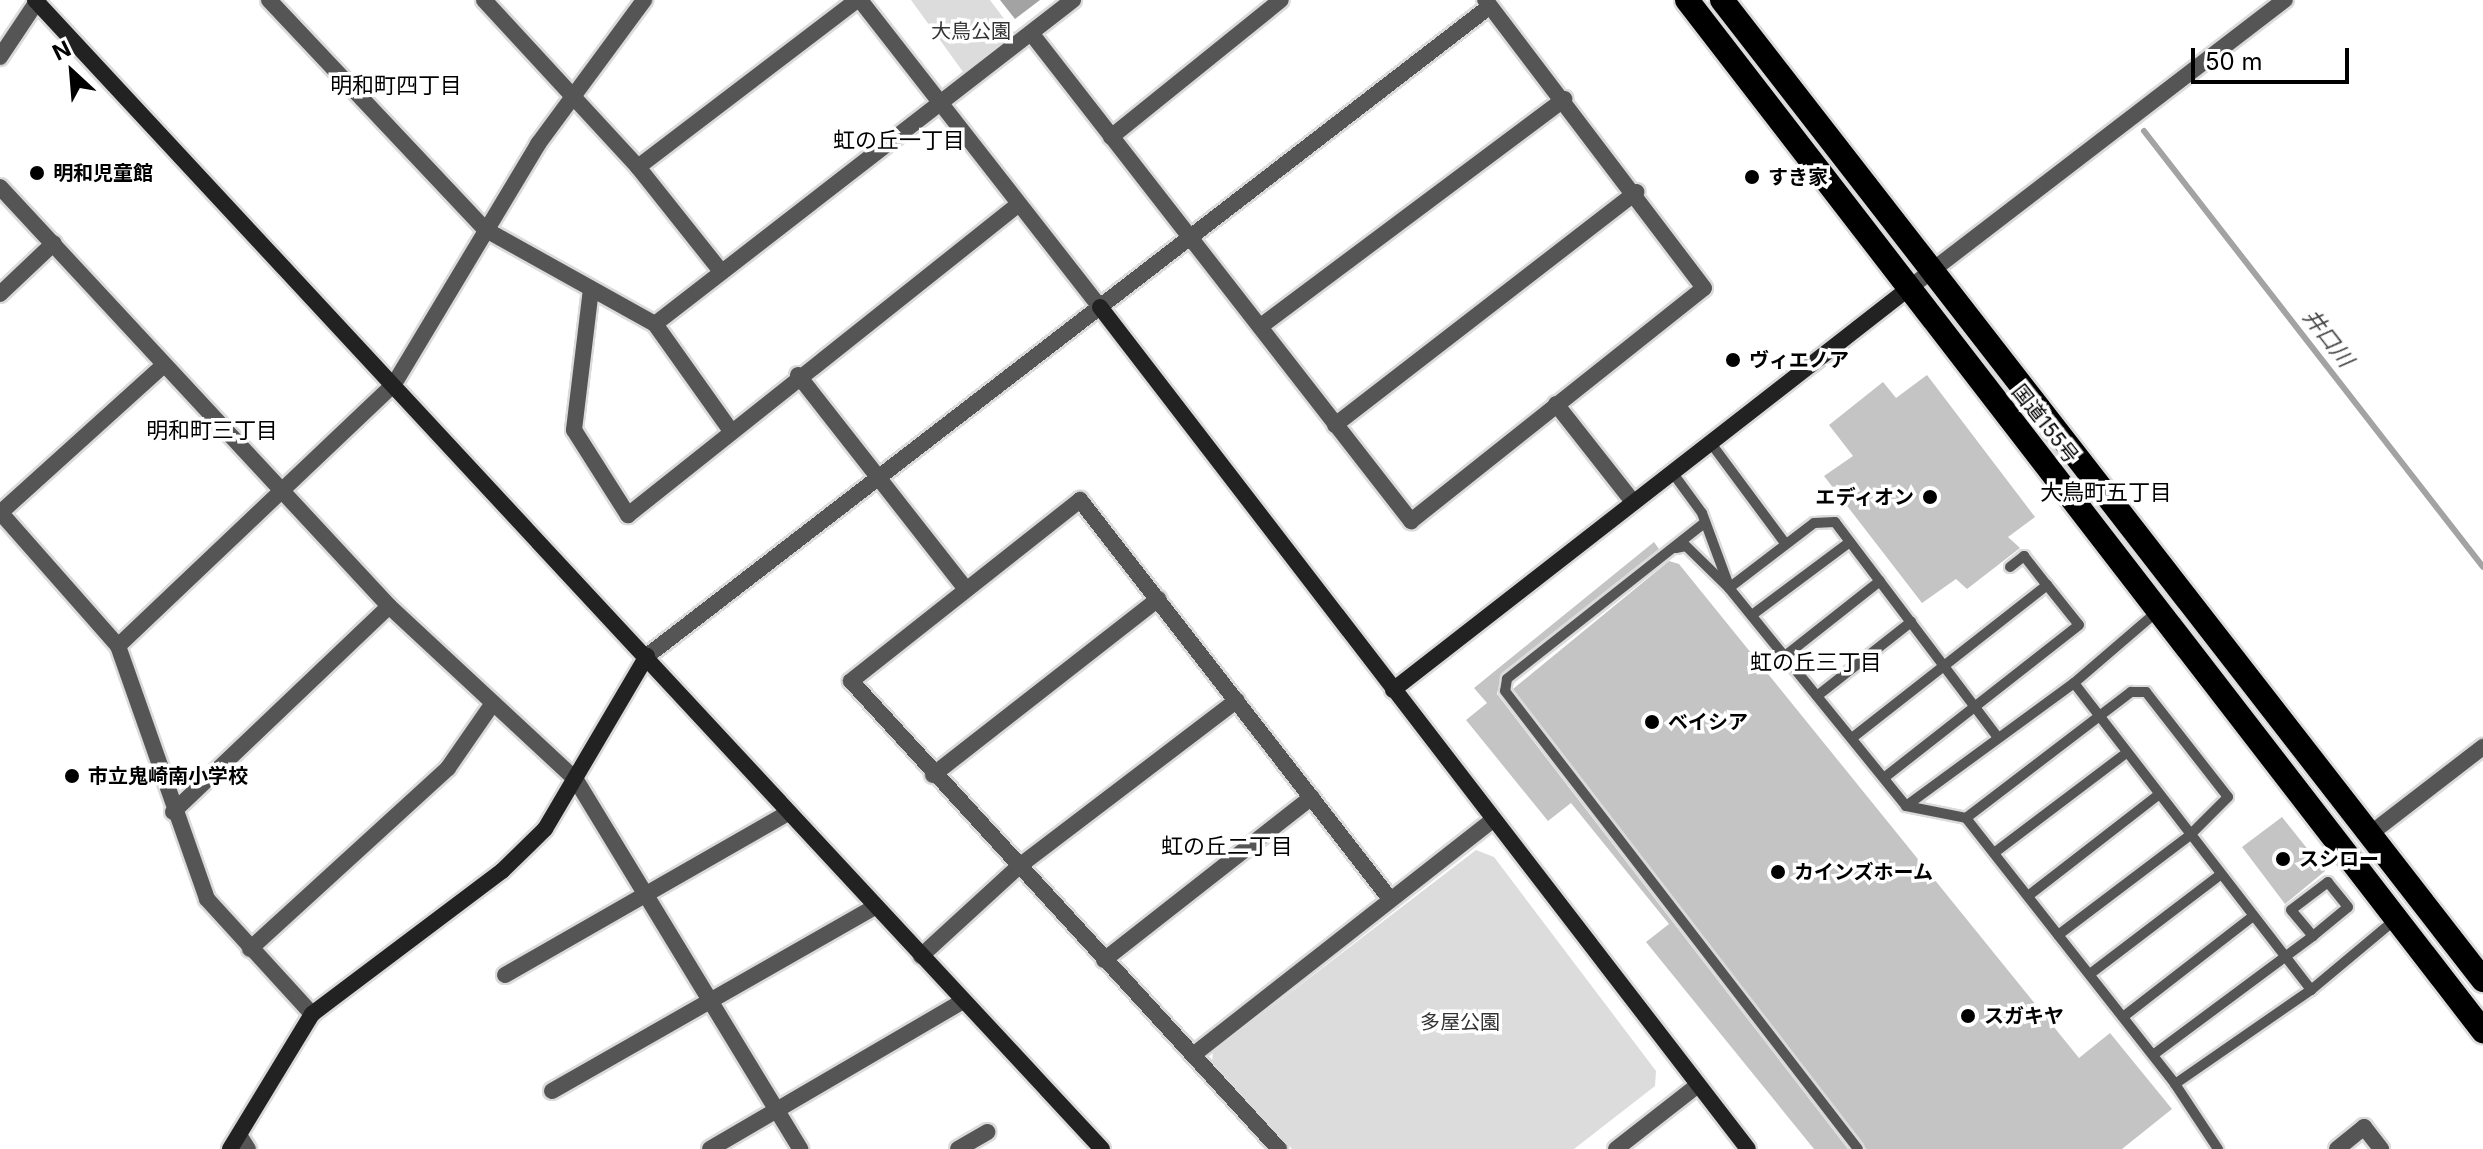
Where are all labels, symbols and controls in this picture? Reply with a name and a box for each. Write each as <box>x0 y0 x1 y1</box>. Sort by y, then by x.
park label: 大鳥公園 <box>931 19 1011 43</box>
north arrow <box>32 32 112 112</box>
scale bar <box>2195 32 2353 82</box>
text: N <box>48 35 75 66</box>
text: 50 m <box>2205 47 2263 76</box>
district label: 明和町四丁目 <box>330 73 462 99</box>
district label: 虹の丘一丁目 <box>833 128 965 154</box>
place label: 明和児童館 <box>53 161 153 185</box>
marker: 明和児童館 <box>28 164 46 182</box>
place label: すき家 <box>1768 165 1828 189</box>
marker: すき家 <box>1743 168 1761 186</box>
water label: 井口川 <box>2297 304 2359 372</box>
place label: ヴィエノア <box>1749 348 1849 372</box>
marker: ヴィエノア <box>1724 351 1742 369</box>
street label: 国道155号 <box>2007 380 2083 468</box>
district label: 明和町三丁目 <box>146 418 278 444</box>
district label: 大鳥町五丁目 <box>2040 480 2172 506</box>
place label: エディオン <box>1814 485 1914 509</box>
marker: エディオン <box>1921 488 1939 506</box>
district label: 虹の丘三丁目 <box>1750 650 1882 676</box>
place label: ベイシア <box>1668 710 1748 734</box>
marker: ベイシア <box>1643 713 1661 731</box>
place label: 市立鬼崎南小学校 <box>88 764 248 788</box>
marker: 市立鬼崎南小学校 <box>63 767 81 785</box>
district label: 虹の丘二丁目 <box>1161 834 1293 860</box>
place label: スシロー <box>2299 847 2379 871</box>
marker: スシロー <box>2274 850 2292 868</box>
place label: カインズホーム <box>1794 860 1934 884</box>
marker: カインズホーム <box>1769 863 1787 881</box>
place label: スガキヤ <box>1984 1004 2064 1028</box>
marker: スガキヤ <box>1959 1007 1977 1025</box>
park label: 多屋公園 <box>1420 1010 1500 1034</box>

